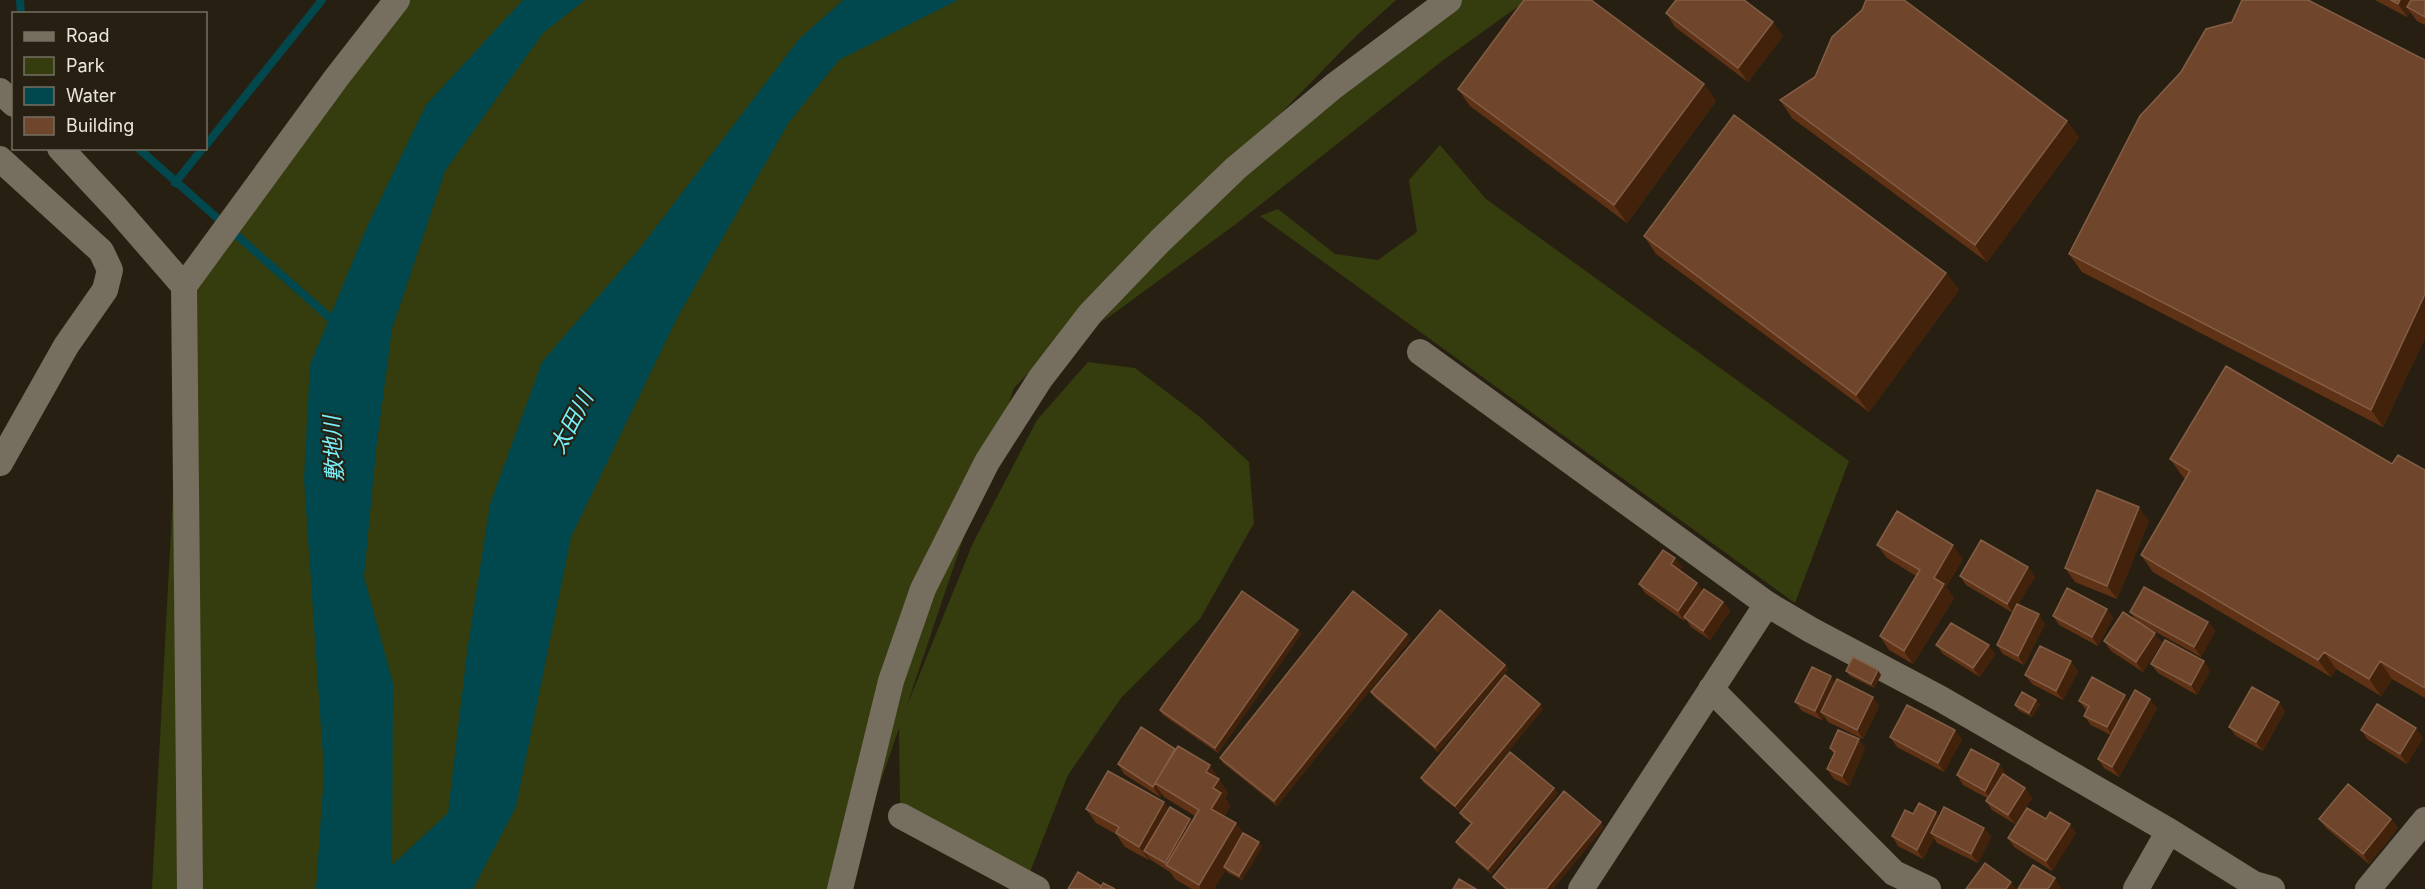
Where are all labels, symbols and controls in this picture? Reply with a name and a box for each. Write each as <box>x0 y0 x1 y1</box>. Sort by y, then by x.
legend <box>12 12 207 150</box>
text: Road <box>66 25 109 46</box>
text: Park <box>66 55 105 76</box>
text: Water <box>66 85 116 106</box>
text: Building <box>66 115 134 136</box>
water label: 太田川 <box>544 385 599 457</box>
water label: 敷地川 <box>318 413 348 483</box>

